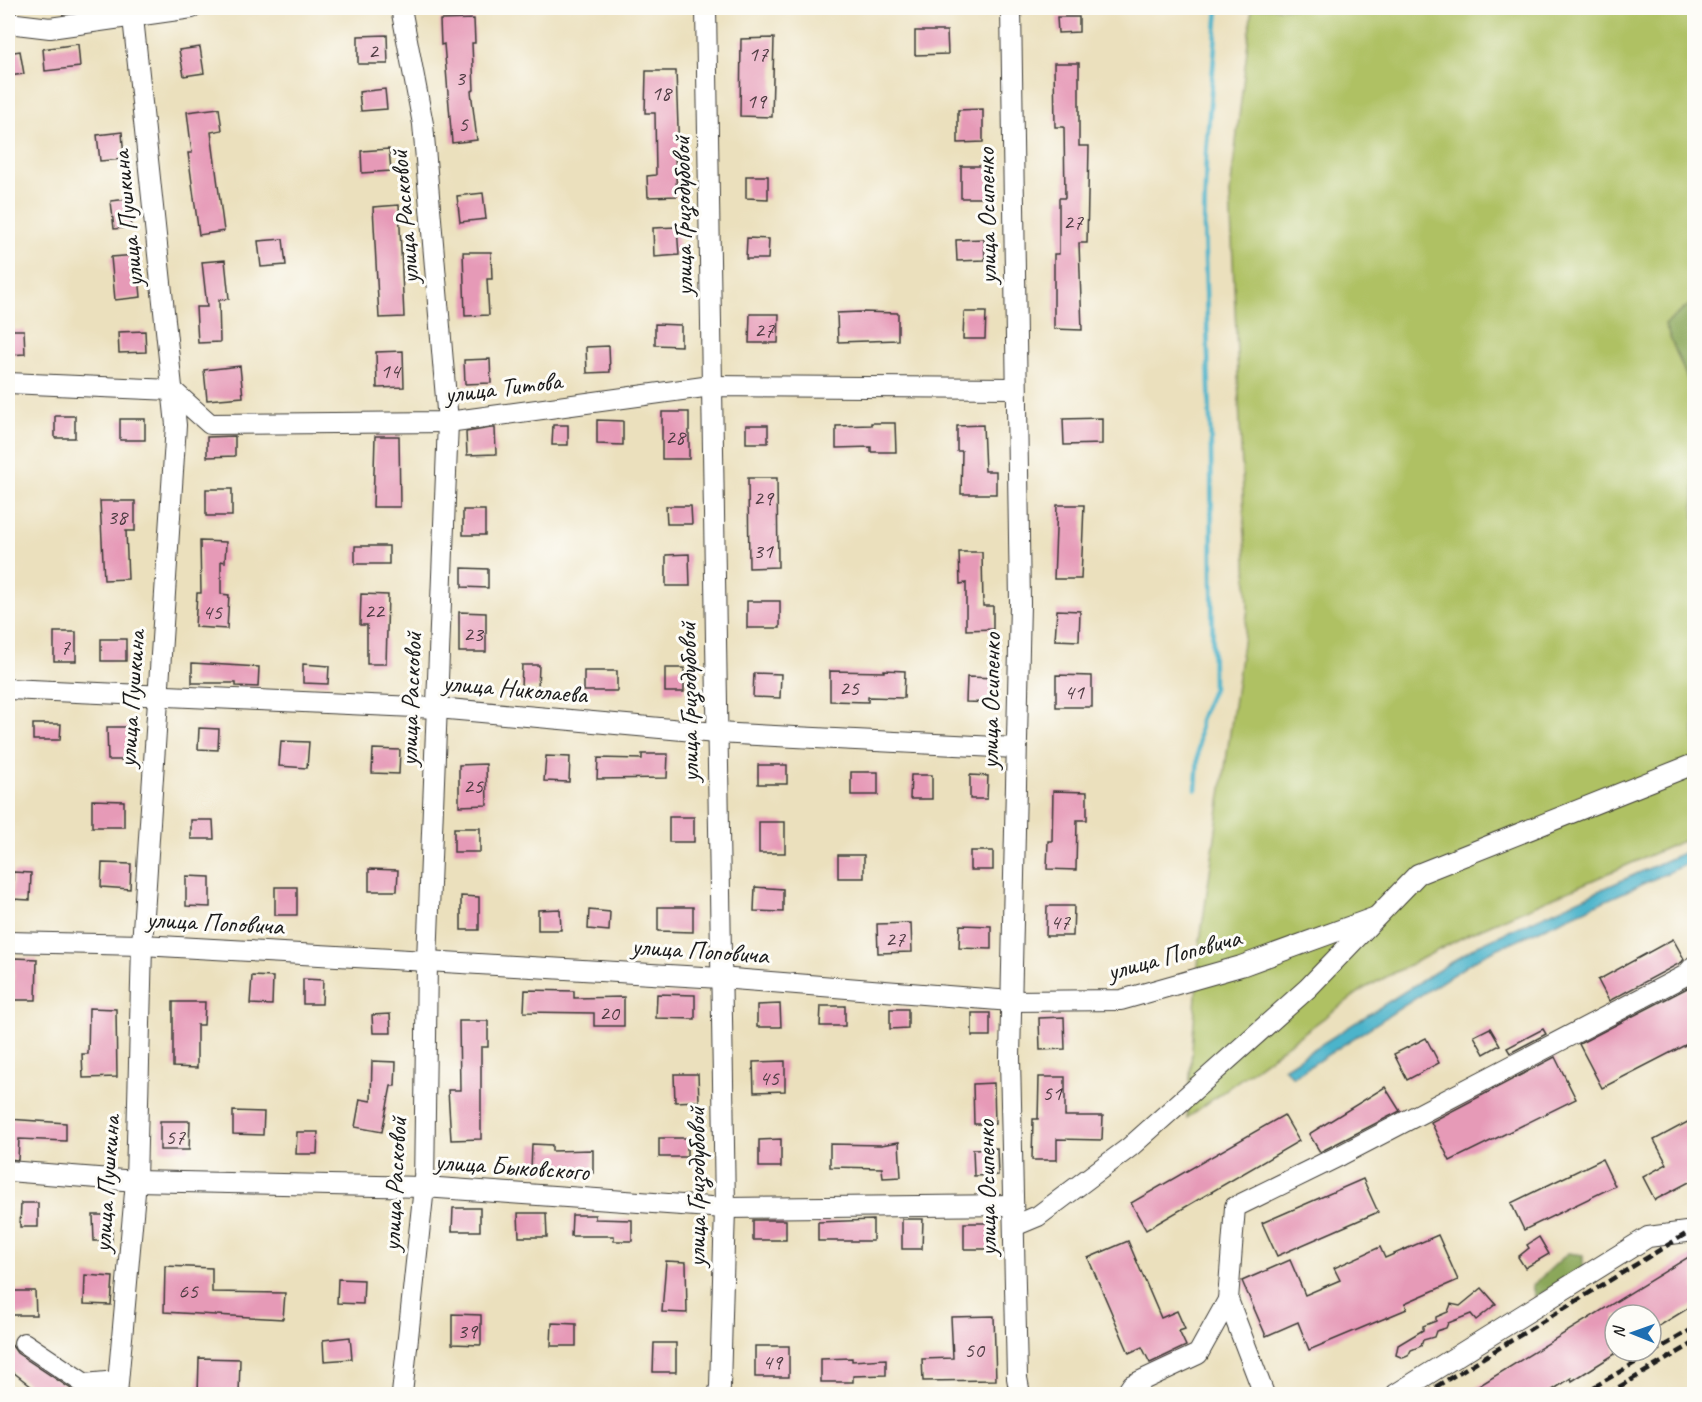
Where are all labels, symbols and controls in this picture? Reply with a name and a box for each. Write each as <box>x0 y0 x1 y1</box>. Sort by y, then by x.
house number: 2 <box>368 37 380 65</box>
house number: 17 <box>748 40 769 68</box>
house number: 3 <box>455 64 467 92</box>
house number: 18 <box>651 79 673 107</box>
house number: 19 <box>746 87 768 115</box>
house number: 5 <box>458 110 469 138</box>
street label: улица Гризодубовой <box>665 133 701 298</box>
street label: улица Расковой <box>382 146 427 287</box>
street label: улица Осипенко <box>969 146 1004 286</box>
street label: улица Пушкина <box>104 147 151 291</box>
house number: 27 <box>1063 208 1084 236</box>
house number: 27 <box>754 316 775 344</box>
house number: 14 <box>380 357 402 385</box>
street label: улица Титова <box>441 364 566 411</box>
house number: 28 <box>665 423 687 451</box>
house number: 29 <box>753 484 775 512</box>
house number: 38 <box>107 503 129 531</box>
house number: 31 <box>753 537 774 565</box>
house number: 22 <box>364 597 386 625</box>
house number: 45 <box>202 598 223 626</box>
street label: улица Гризодубовой <box>671 619 707 784</box>
house number: 23 <box>463 620 485 648</box>
street label: улица Пушкина <box>110 627 153 771</box>
street label: улица Расковой <box>392 629 429 769</box>
street label: улица Осипенко <box>973 631 1008 771</box>
house number: 7 <box>60 633 71 661</box>
street label: улица Николаева <box>439 666 590 711</box>
house number: 25 <box>839 674 860 702</box>
house number: 41 <box>1064 678 1085 706</box>
house number: 25 <box>463 772 484 800</box>
street label: улица Поповича <box>144 902 286 943</box>
house number: 47 <box>1050 908 1071 936</box>
street label: улица Поповича <box>1102 920 1246 989</box>
house number: 27 <box>885 925 906 953</box>
street label: улица Поповича <box>628 929 771 972</box>
house number: 20 <box>599 999 621 1027</box>
house number: 45 <box>759 1064 780 1092</box>
house number: 51 <box>1042 1079 1063 1107</box>
street label: улица Гризодубовой <box>680 1105 714 1269</box>
street label: улица Пушкина <box>85 1112 128 1256</box>
street label: улица Расковой <box>374 1114 415 1254</box>
street label: улица Осипенко <box>969 1118 1004 1258</box>
house number: 57 <box>165 1123 186 1151</box>
street label: улица Быковского <box>432 1145 592 1188</box>
house number: 65 <box>178 1277 199 1305</box>
north arrow <box>1603 1303 1663 1363</box>
house number: 39 <box>457 1317 479 1345</box>
text: N <box>1609 1325 1629 1338</box>
house number: 50 <box>964 1336 986 1364</box>
house number: 49 <box>762 1348 784 1376</box>

